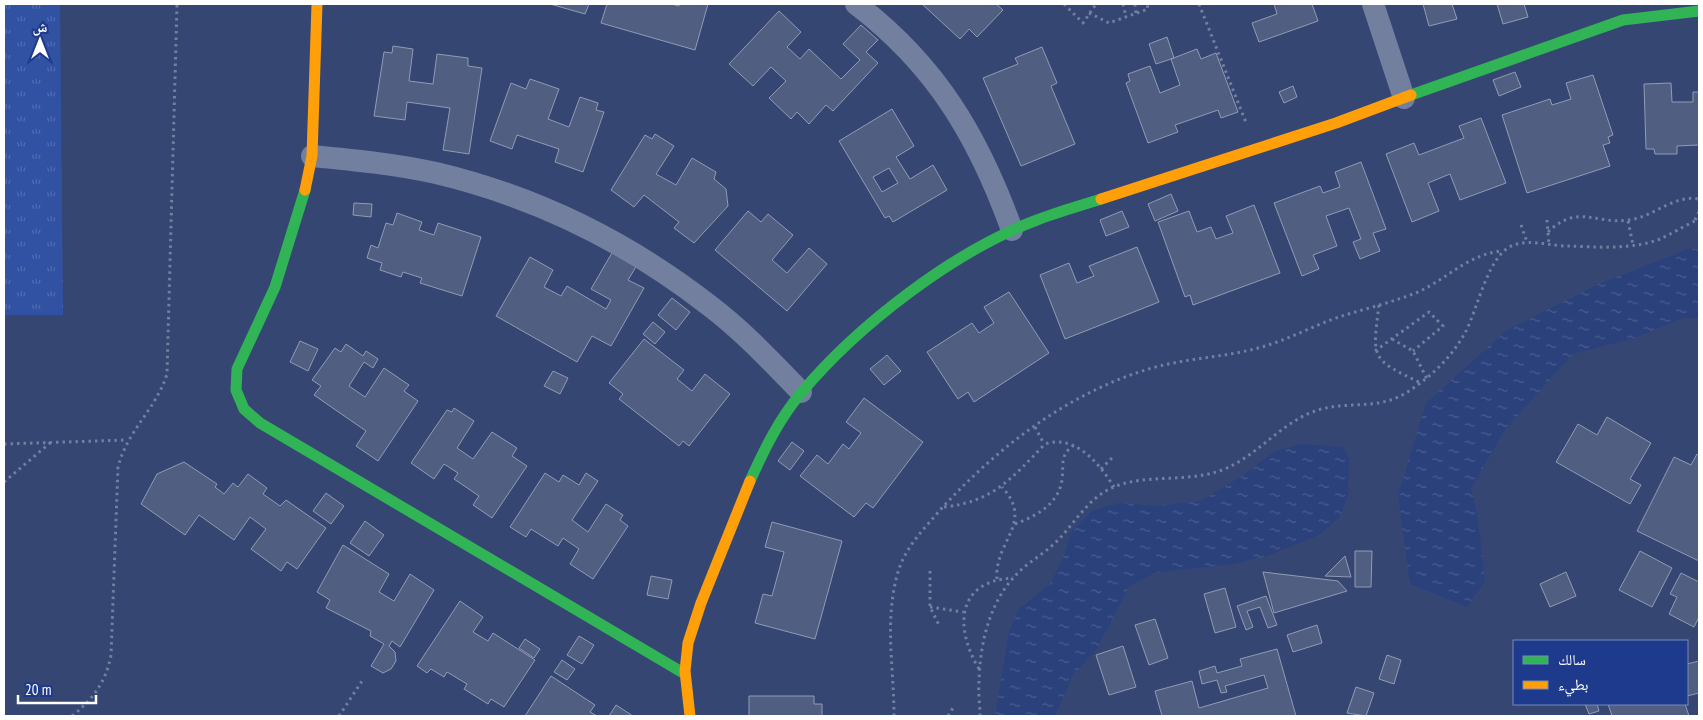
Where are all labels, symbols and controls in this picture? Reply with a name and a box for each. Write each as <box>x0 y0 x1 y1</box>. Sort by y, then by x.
north arrow <box>15 15 65 65</box>
text: ش <box>33 18 48 36</box>
legend <box>1513 640 1688 705</box>
text: سالك <box>1558 650 1586 669</box>
scale bar <box>18 672 95 704</box>
text: بطيء <box>1558 675 1588 697</box>
text: 20 m <box>25 680 51 699</box>

